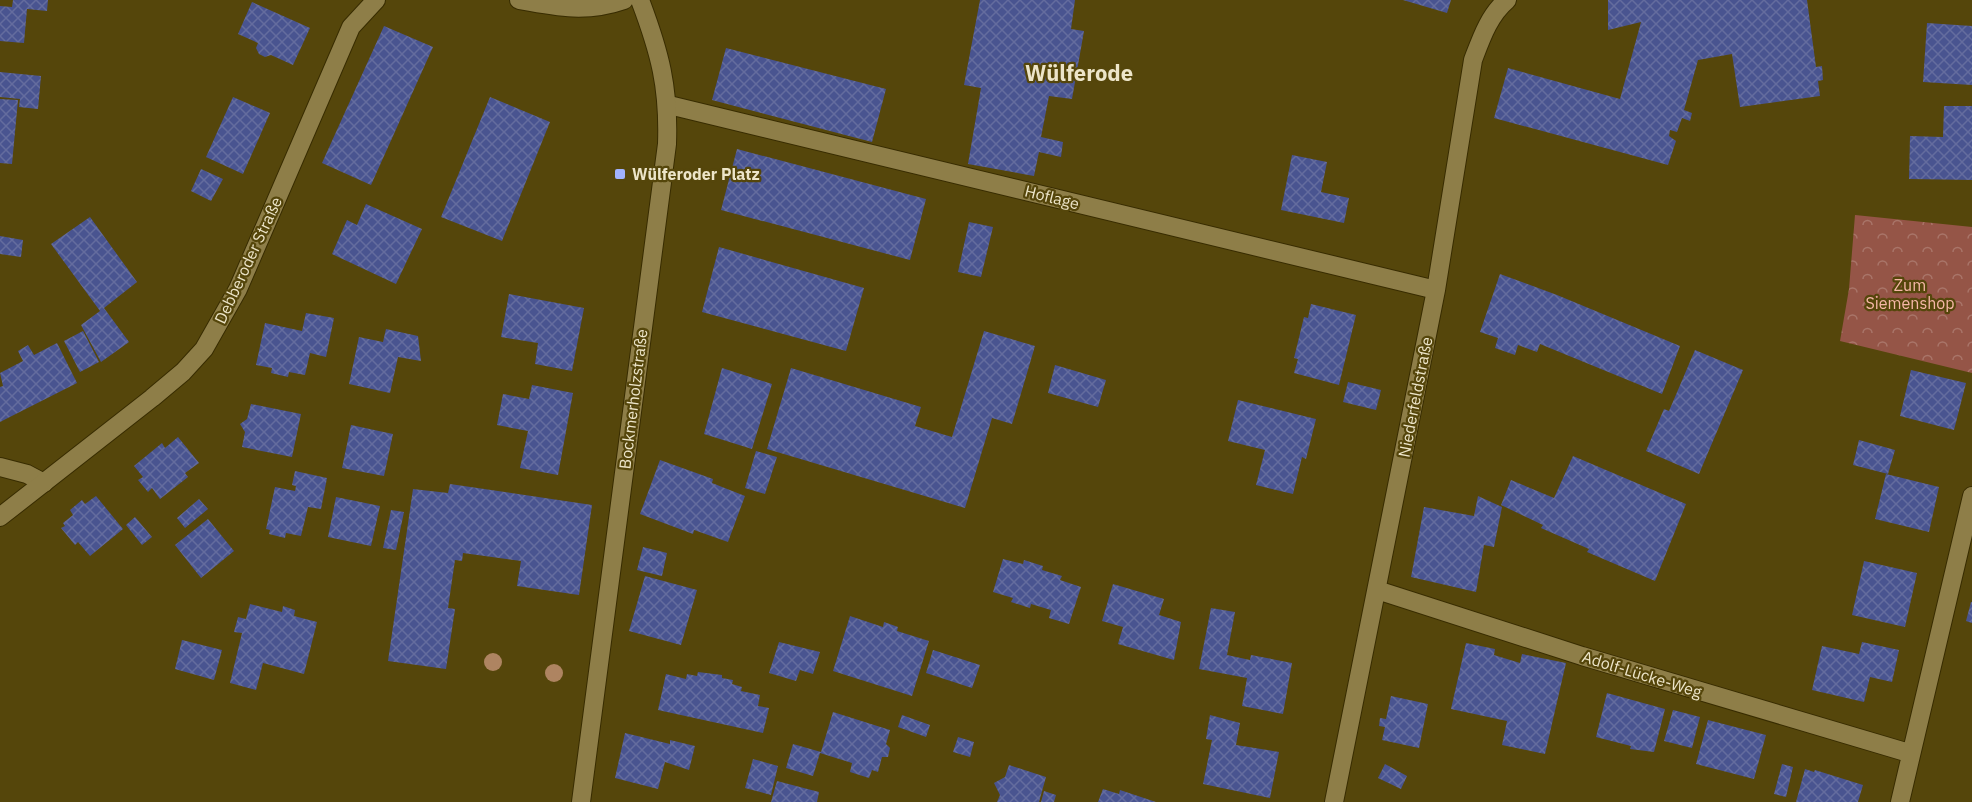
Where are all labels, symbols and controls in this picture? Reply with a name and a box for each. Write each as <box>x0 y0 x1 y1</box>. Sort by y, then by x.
district label: Wülferode <box>1025 58 1133 87</box>
place label: Wülferoder Platz <box>632 164 760 184</box>
marker: Wülferoder Platz <box>613 167 627 181</box>
street label: Hoflage <box>1023 181 1081 213</box>
street label: Debberoder Straße <box>210 193 286 327</box>
park label: Zum Siemenshop <box>1865 275 1955 313</box>
street label: Bockmerholzstraße <box>614 328 652 470</box>
street label: Niederfeldstraße <box>1394 335 1437 459</box>
street label: Adolf-Lücke-Weg <box>1580 646 1705 702</box>

